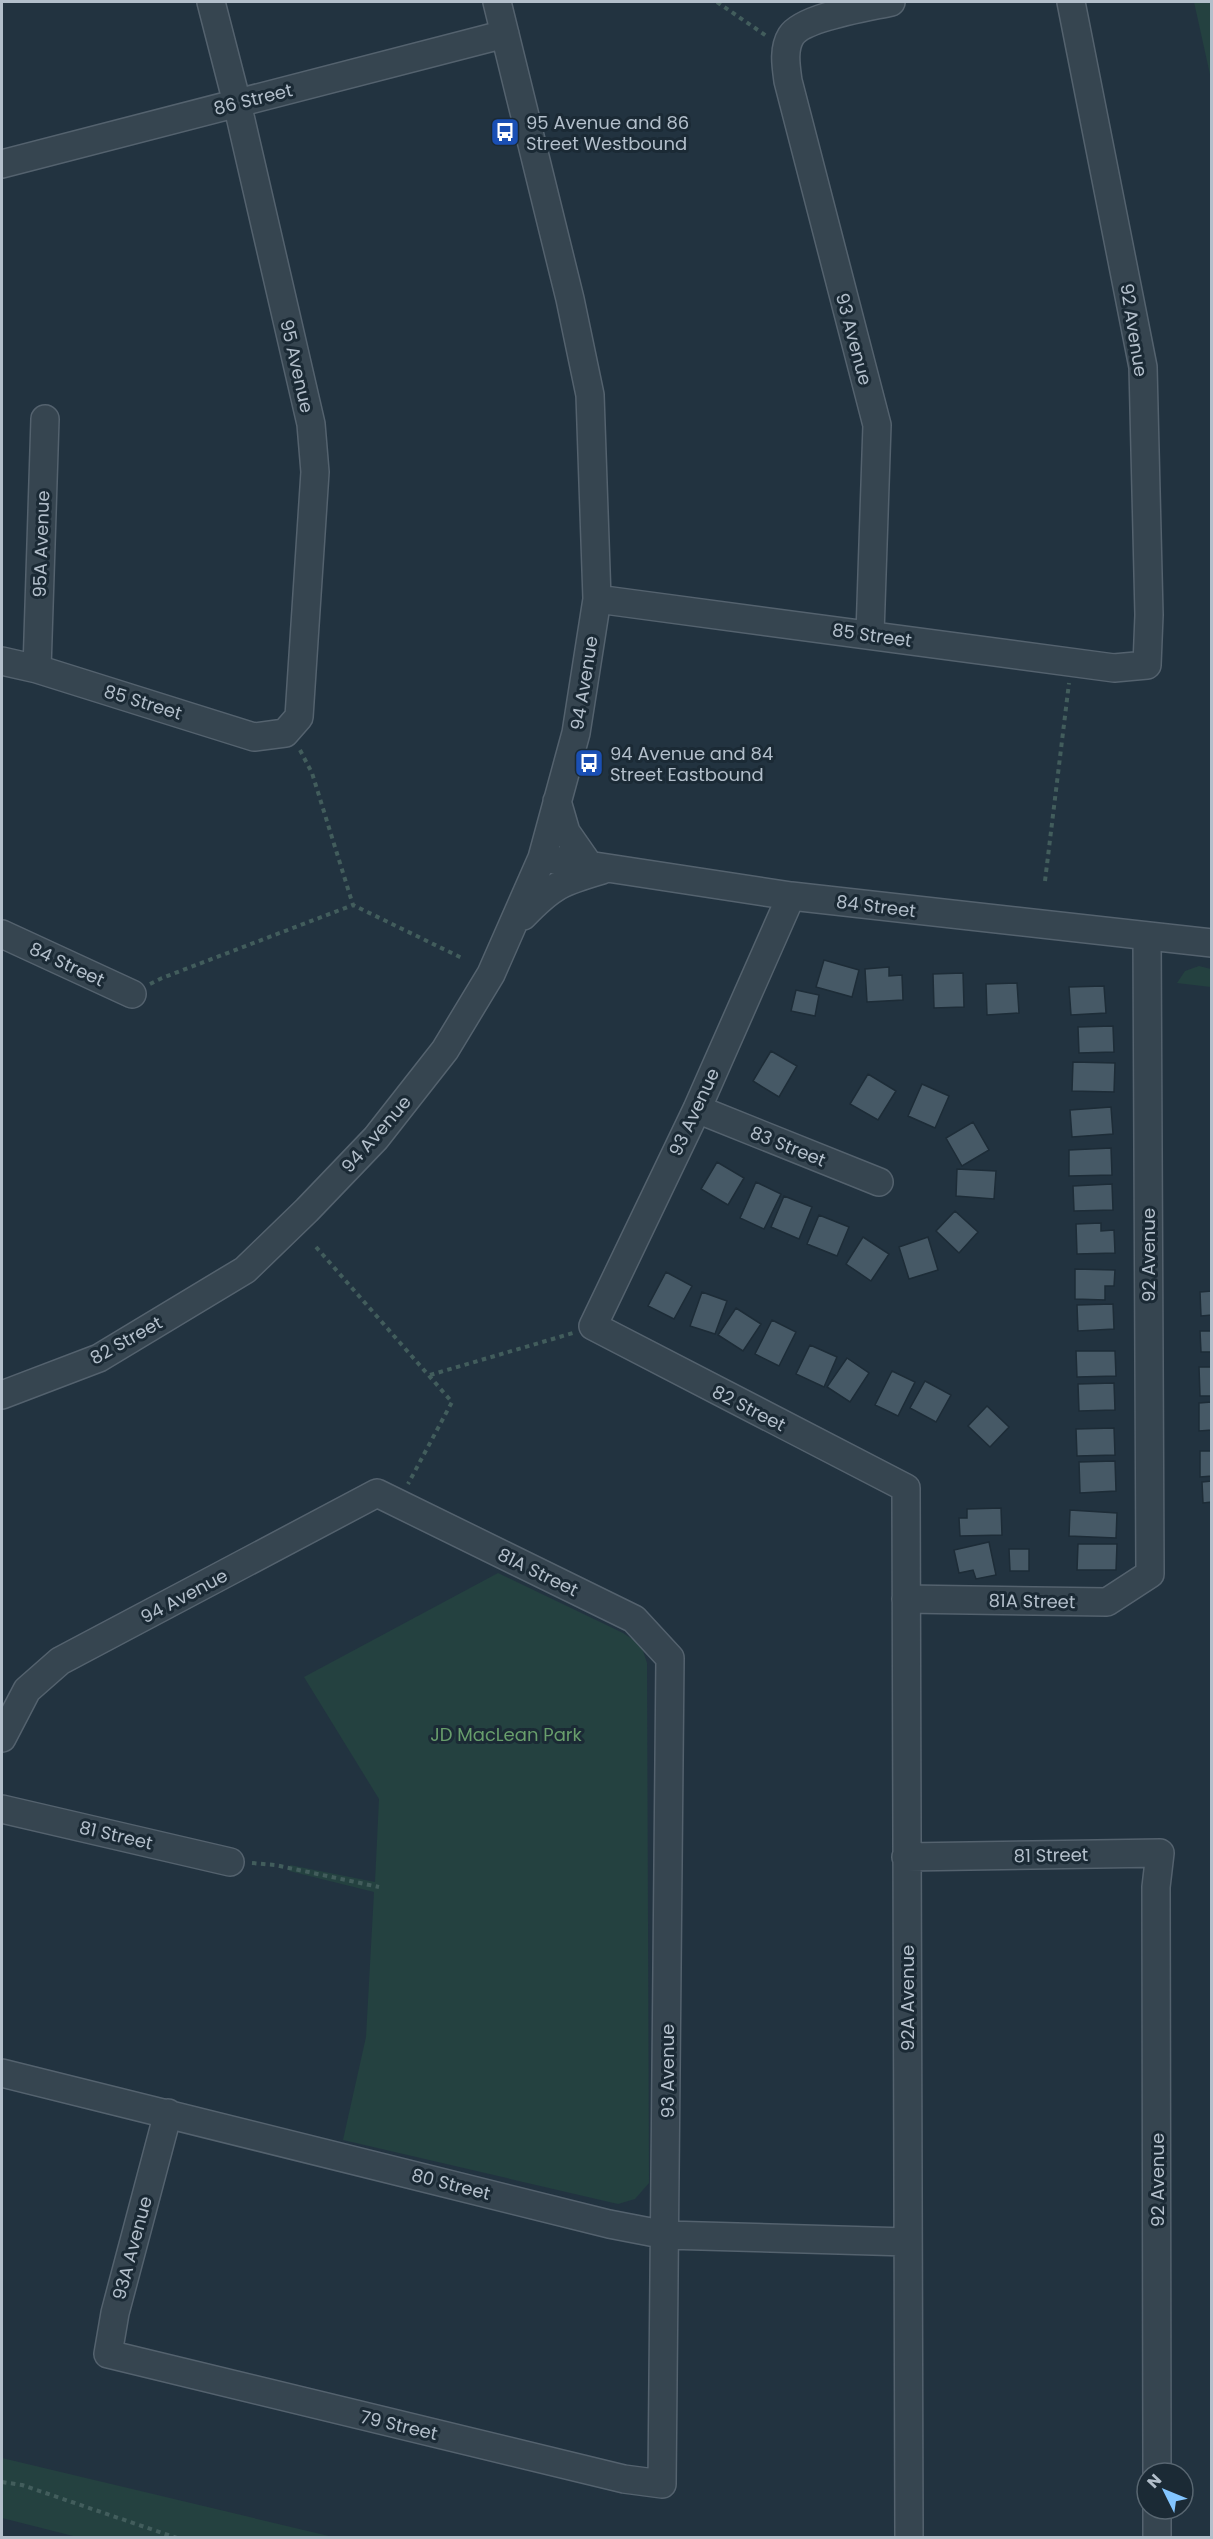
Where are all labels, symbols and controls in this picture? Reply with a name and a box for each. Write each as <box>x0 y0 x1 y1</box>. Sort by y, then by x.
street label: 86 Street <box>211 77 295 121</box>
place label: 95 Avenue and 86 Street Westbound <box>526 110 689 156</box>
bus stop icon: 95 Avenue and 86 Street Westbound <box>489 116 521 148</box>
street label: 92 Avenue <box>1114 282 1154 378</box>
street label: 93 Avenue <box>830 290 878 388</box>
street label: 95 Avenue <box>274 317 320 415</box>
street label: 95A Avenue <box>27 490 55 598</box>
street label: 85 Street <box>831 617 913 653</box>
street label: 94 Avenue <box>564 634 604 732</box>
street label: 85 Street <box>101 678 185 726</box>
place label: 94 Avenue and 84 Street Eastbound <box>610 741 773 787</box>
bus stop icon: 94 Avenue and 84 Street Eastbound <box>573 747 605 779</box>
street label: 84 Street <box>835 889 917 923</box>
street label: 84 Street <box>25 936 109 992</box>
street label: 93 Avenue <box>663 1064 725 1160</box>
street label: 94 Avenue <box>335 1090 417 1178</box>
street label: 83 Street <box>746 1120 830 1172</box>
street label: 92 Avenue <box>1136 1208 1161 1302</box>
street label: 82 Street <box>85 1310 167 1370</box>
street label: 82 Street <box>708 1379 790 1437</box>
street label: 81A Street <box>494 1542 582 1602</box>
street label: 94 Avenue <box>136 1563 232 1629</box>
street label: 81A Street <box>988 1588 1076 1614</box>
park label: JD MacLean Park <box>430 1722 583 1747</box>
street label: 81 Street <box>77 1814 155 1856</box>
street label: 81 Street <box>1013 1842 1089 1868</box>
street label: 92A Avenue <box>895 1945 920 2051</box>
street label: 93 Avenue <box>655 2024 680 2118</box>
street label: 92 Avenue <box>1145 2133 1170 2227</box>
street label: 80 Street <box>409 2162 493 2206</box>
street label: 93A Avenue <box>106 2193 158 2303</box>
street label: 79 Street <box>358 2404 440 2446</box>
north arrow <box>1135 2461 1195 2521</box>
text: N <box>1142 2469 1167 2493</box>

